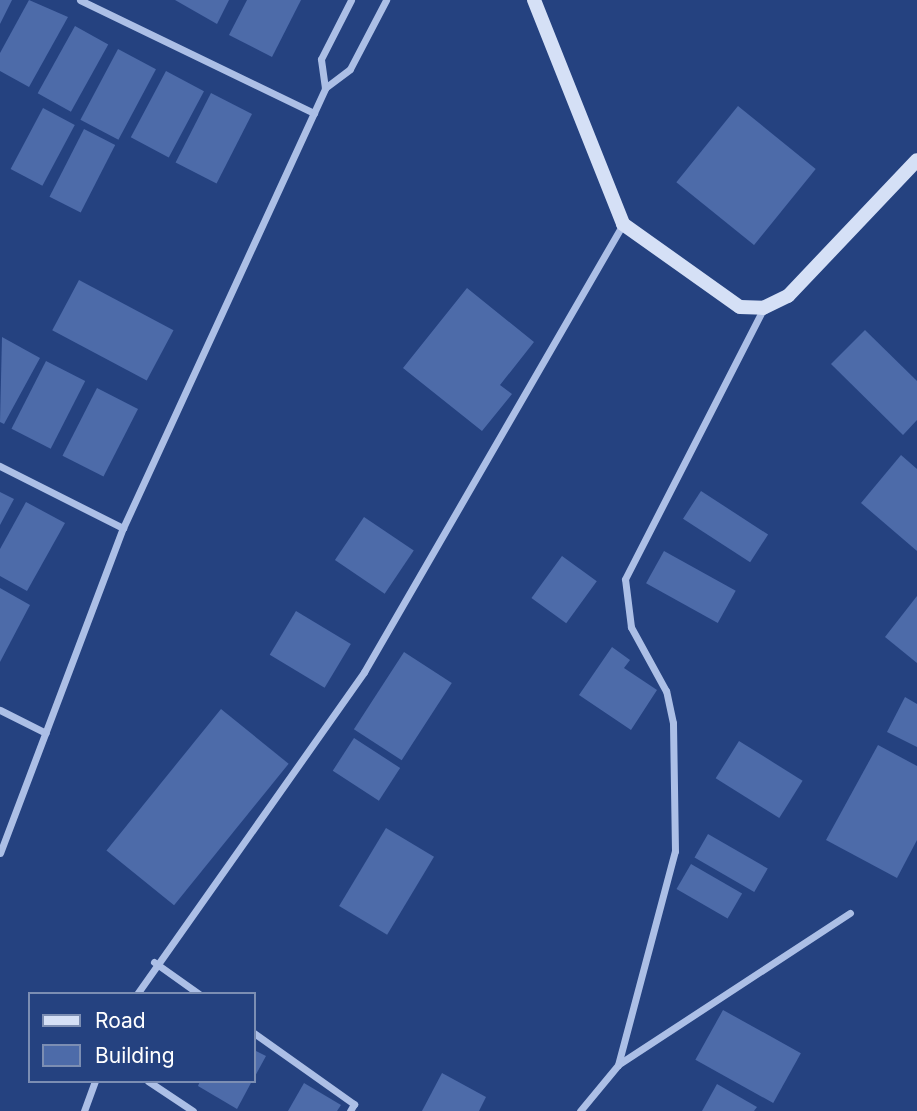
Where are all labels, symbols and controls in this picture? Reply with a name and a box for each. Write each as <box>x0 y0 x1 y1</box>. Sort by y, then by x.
legend <box>28 992 256 1083</box>
text: Road <box>95 1008 146 1033</box>
text: Building <box>95 1043 175 1068</box>

